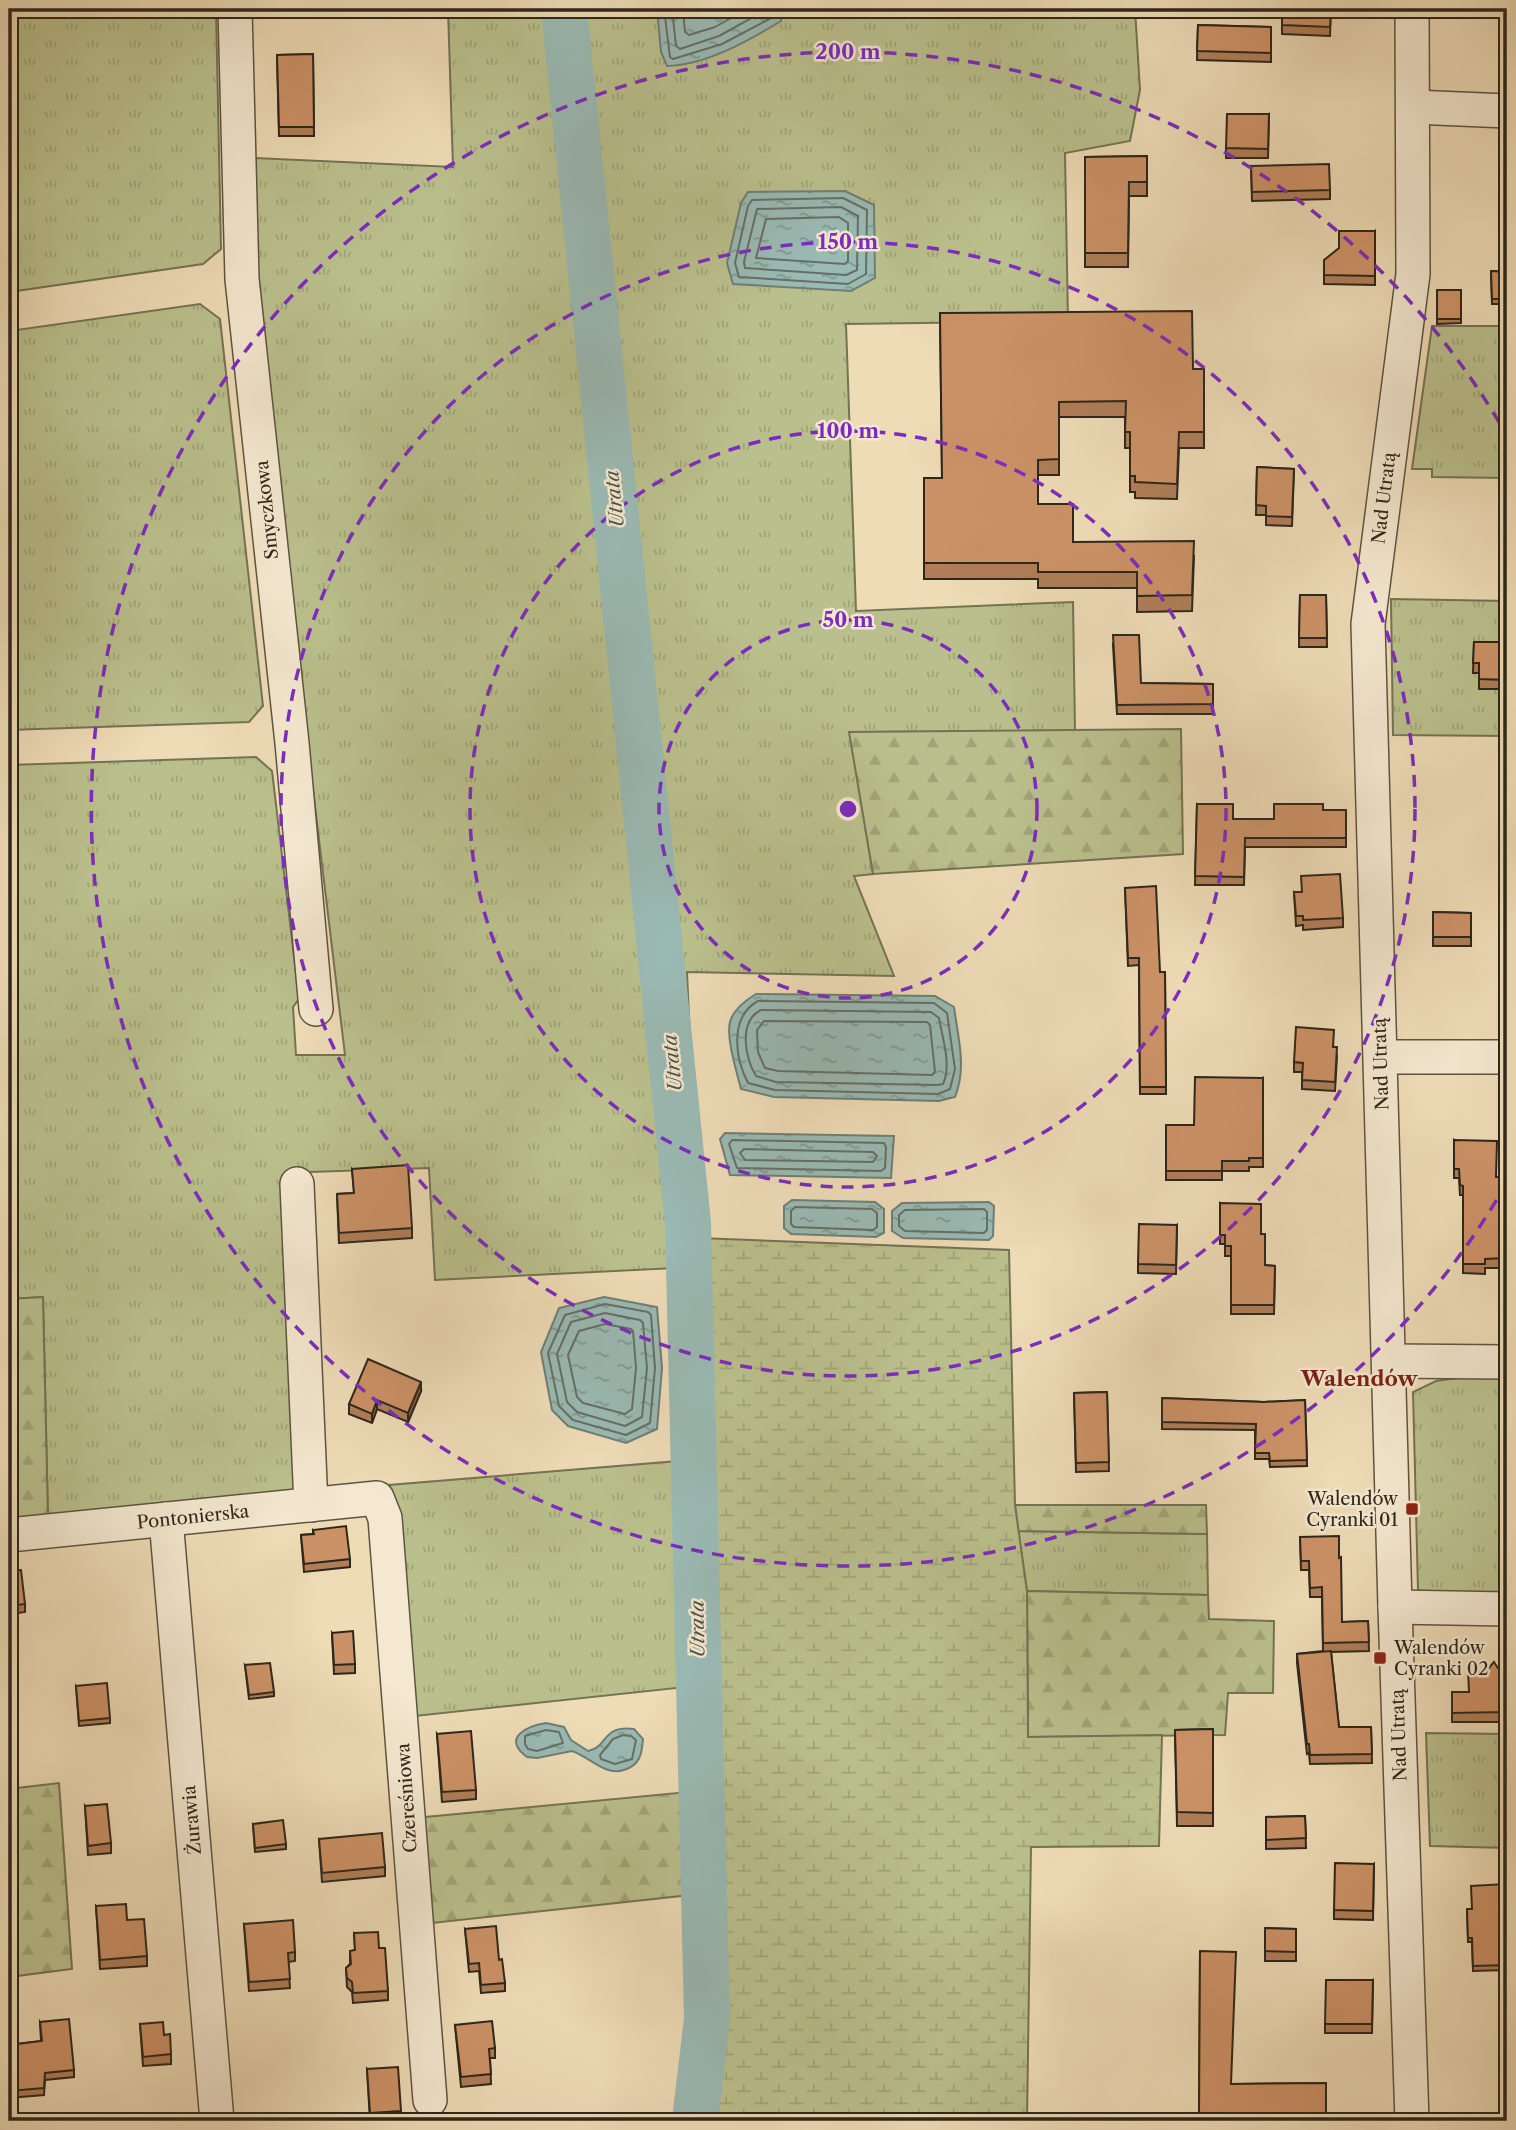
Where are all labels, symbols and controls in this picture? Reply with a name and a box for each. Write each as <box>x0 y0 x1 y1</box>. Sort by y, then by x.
text: 200 m <box>815 39 881 64</box>
text: 150 m <box>818 229 878 254</box>
text: 100 m <box>817 418 879 443</box>
street label: Nad Utratą <box>1367 450 1401 545</box>
street label: Smyczkowa <box>251 459 283 561</box>
water label: Utrata <box>600 469 629 529</box>
text: 50 m <box>822 607 874 632</box>
centre of rings <box>836 797 860 821</box>
street label: Nad Utratą <box>1368 1017 1394 1111</box>
water label: Utrata <box>658 1033 687 1093</box>
district label: Walendów <box>1300 1366 1418 1391</box>
place label: Walendów Cyranki 01 <box>1306 1488 1399 1531</box>
street label: Pontonierska <box>136 1500 251 1534</box>
marker: Walendów Cyranki 01 <box>1404 1501 1420 1517</box>
water label: Utrata <box>685 1599 709 1658</box>
place label: Walendów Cyranki 02 <box>1393 1637 1489 1680</box>
marker: Walendów Cyranki 02 <box>1372 1650 1388 1666</box>
street label: Nad Utratą <box>1386 1688 1412 1782</box>
street label: Czereśniowa <box>392 1742 422 1853</box>
street label: Żurawia <box>177 1784 206 1856</box>

